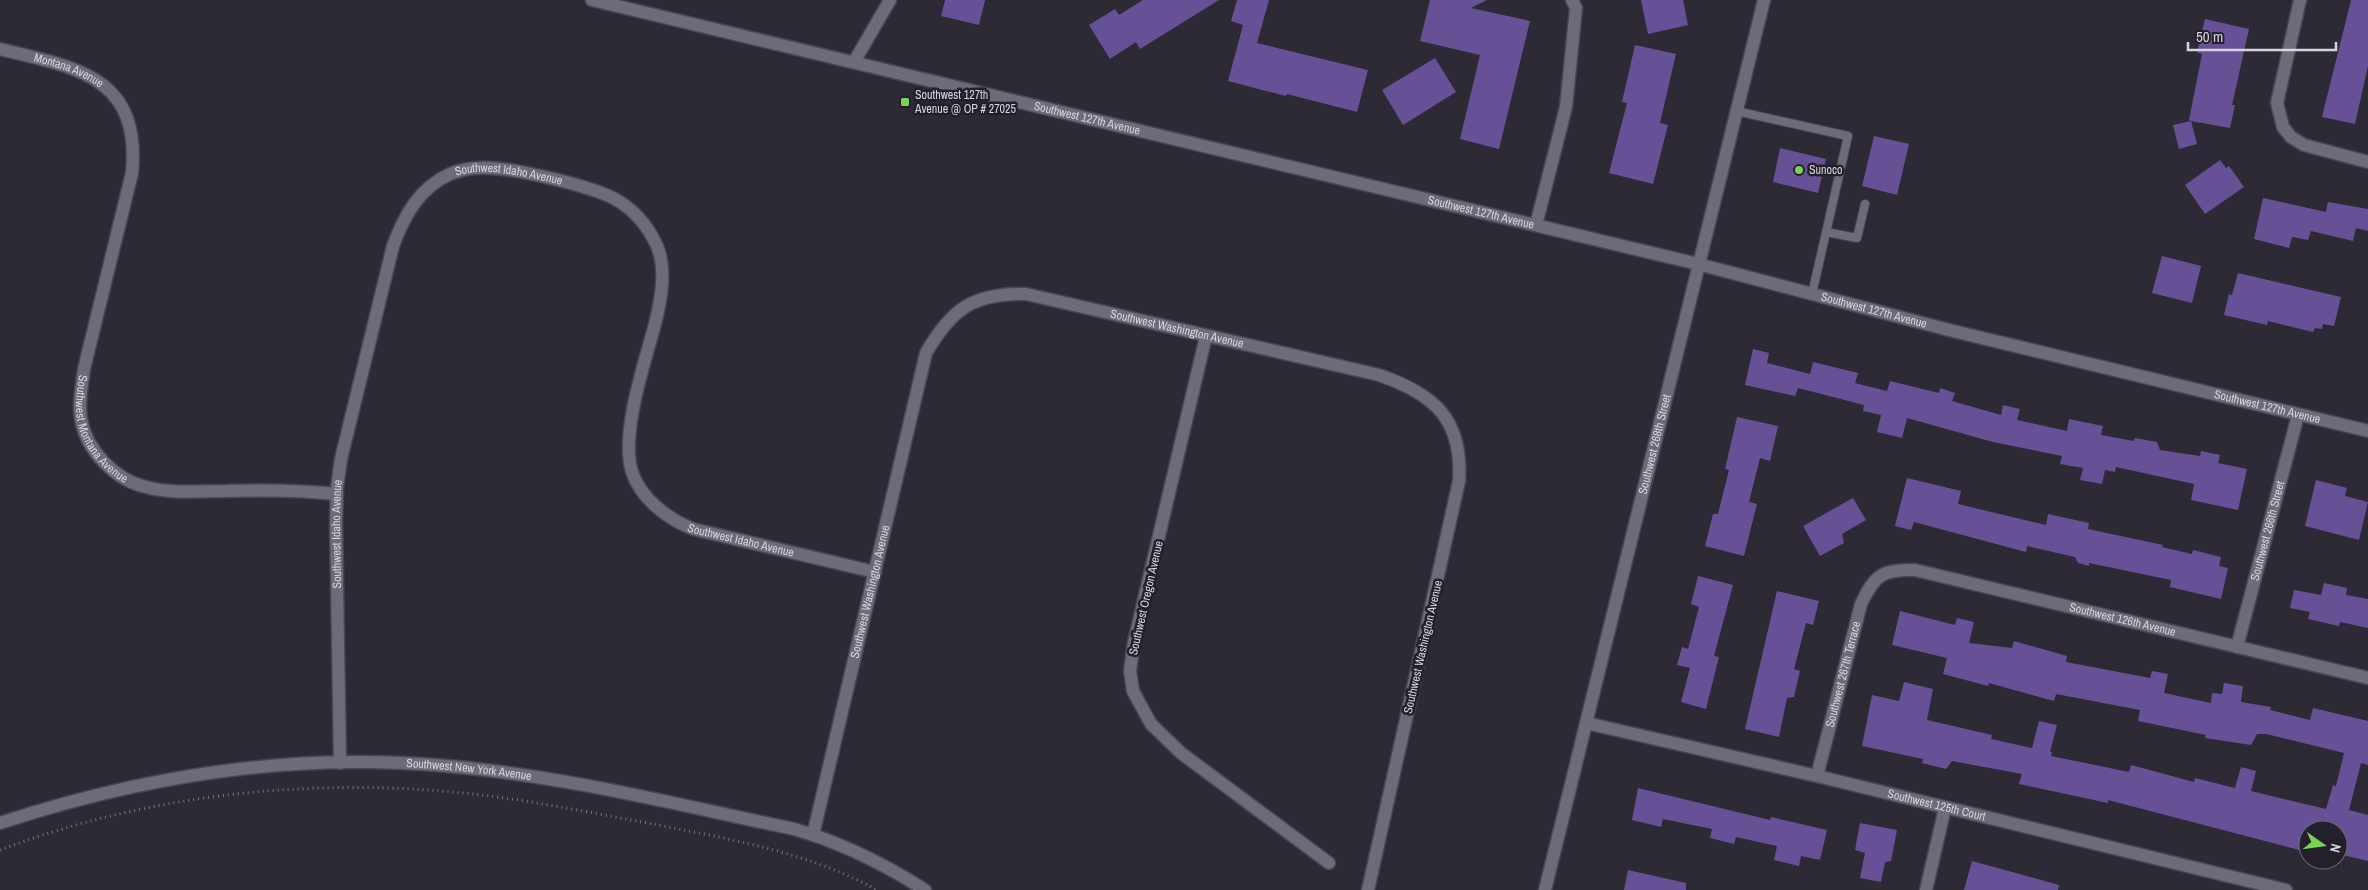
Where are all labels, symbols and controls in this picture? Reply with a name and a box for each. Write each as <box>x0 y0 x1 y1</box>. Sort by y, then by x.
scale bar <box>2188 20 2336 52</box>
text: 50 m <box>2196 26 2223 47</box>
street label: Montana Avenue <box>32 50 107 91</box>
place label: Southwest 127th Avenue @ OP # 27025 <box>914 87 1017 117</box>
marker: Southwest 127th Avenue @ OP # 27025 <box>899 96 911 108</box>
street label: Southwest 127th Avenue <box>1032 98 1142 139</box>
street label: Southwest Idaho Avenue <box>453 160 564 189</box>
place label: Sunoco <box>1809 162 1842 178</box>
marker: Sunoco <box>1793 164 1805 176</box>
street label: Southwest 127th Avenue <box>1426 192 1536 233</box>
street label: Southwest 127th Avenue <box>1819 289 1929 332</box>
street label: Southwest Washington Avenue <box>1109 306 1245 352</box>
street label: Southwest Montana Avenue <box>72 374 131 487</box>
street label: Southwest 127th Avenue <box>2212 386 2322 427</box>
street label: Southwest 268th Street <box>1635 392 1675 496</box>
street label: Southwest Idaho Avenue <box>328 479 346 589</box>
street label: Southwest 266th Street <box>2247 479 2288 583</box>
street label: Southwest Idaho Avenue <box>685 520 796 561</box>
street label: Southwest Washington Avenue <box>847 523 893 660</box>
street label: Southwest Oregon Avenue <box>1125 539 1167 657</box>
street label: Southwest Washington Avenue <box>1400 579 1446 715</box>
street label: Southwest 126th Avenue <box>2068 599 2177 640</box>
street label: Southwest 267th Terrace <box>1822 620 1864 729</box>
street label: Southwest New York Avenue <box>406 755 533 784</box>
street label: Southwest 125th Court <box>1886 785 1987 825</box>
north arrow <box>2298 820 2348 870</box>
text: N <box>2326 842 2345 854</box>

